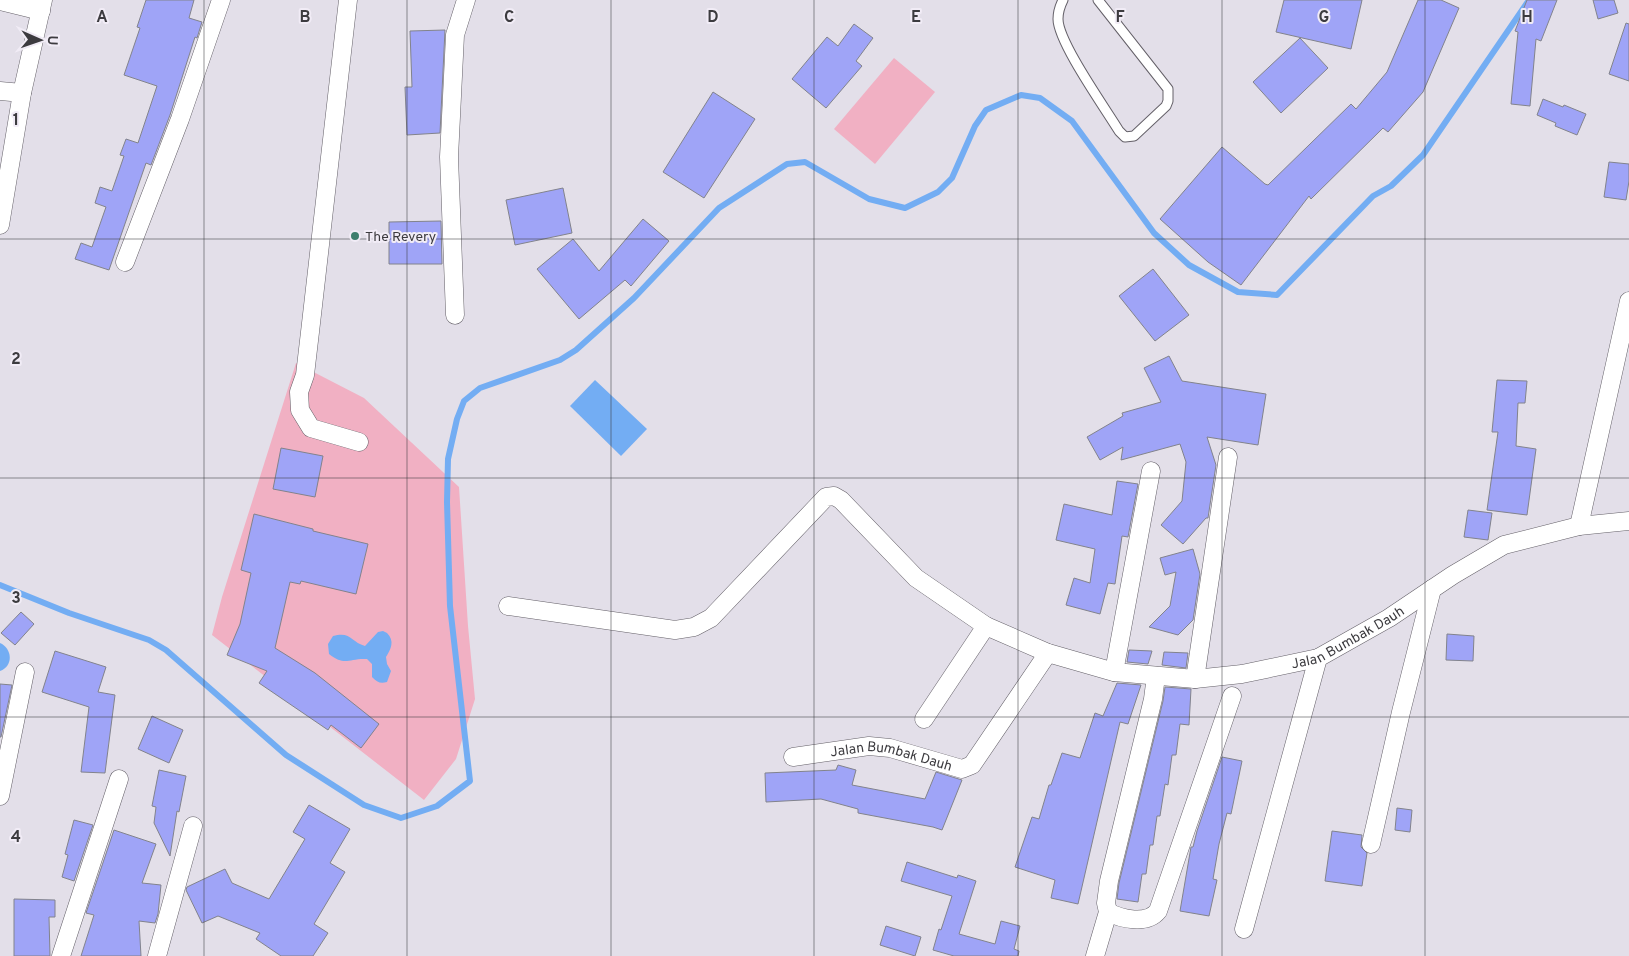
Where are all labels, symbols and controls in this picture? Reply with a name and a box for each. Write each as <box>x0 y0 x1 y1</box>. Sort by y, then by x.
text: A <box>96 8 108 28</box>
text: B <box>299 8 311 28</box>
text: C <box>504 8 514 28</box>
text: D <box>707 8 719 28</box>
text: E <box>911 8 921 28</box>
text: F <box>1115 8 1125 28</box>
text: G <box>1319 8 1329 28</box>
text: H <box>1521 8 1533 28</box>
north arrow <box>15 15 65 65</box>
text: U <box>43 35 60 46</box>
text: 1 <box>13 111 19 131</box>
place label: The Revery <box>365 229 436 246</box>
marker: The Revery <box>349 230 361 242</box>
text: 2 <box>11 350 21 370</box>
text: 3 <box>11 589 21 609</box>
street label: Jalan Bumbak Dauh <box>1290 603 1408 673</box>
street label: Jalan Bumbak Dauh <box>829 739 954 776</box>
text: 4 <box>11 828 21 848</box>

